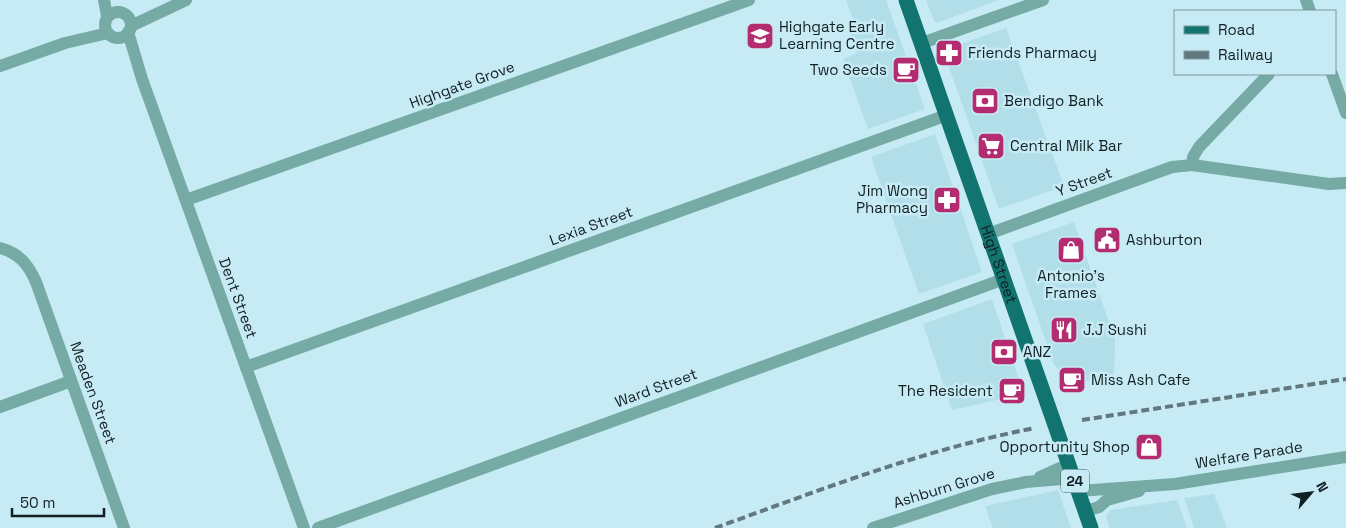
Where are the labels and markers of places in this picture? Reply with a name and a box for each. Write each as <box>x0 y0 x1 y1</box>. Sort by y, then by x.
place label: Highgate Early Learning Centre <box>779 17 895 53</box>
school or university icon: Highgate Early Learning Centre <box>745 21 775 51</box>
pharmacy icon: Friends Pharmacy <box>934 38 964 68</box>
place label: Friends Pharmacy <box>968 43 1097 62</box>
cafe icon: Two Seeds <box>891 55 921 85</box>
place label: Two Seeds <box>810 60 887 79</box>
bank icon: Bendigo Bank <box>970 86 1000 116</box>
place label: Bendigo Bank <box>1004 91 1104 110</box>
supermarket icon: Central Milk Bar <box>976 131 1006 161</box>
place label: Central Milk Bar <box>1010 136 1123 155</box>
place label: Jim Wong Pharmacy <box>856 181 928 217</box>
pharmacy icon: Jim Wong Pharmacy <box>932 185 962 215</box>
public building icon: Ashburton <box>1092 225 1122 255</box>
place label: Ashburton <box>1126 230 1202 249</box>
shop icon: Antonio's Frames <box>1056 235 1086 265</box>
place label: Antonio's Frames <box>1037 266 1105 302</box>
restaurant icon: J.J Sushi <box>1049 315 1079 345</box>
place label: J.J Sushi <box>1083 320 1147 339</box>
bank icon: ANZ <box>989 337 1019 367</box>
place label: ANZ <box>1023 342 1051 361</box>
cafe icon: Miss Ash Cafe <box>1057 365 1087 395</box>
place label: Miss Ash Cafe <box>1091 370 1191 389</box>
cafe icon: The Resident <box>997 376 1027 406</box>
place label: The Resident <box>898 381 993 400</box>
shop icon: Opportunity Shop <box>1134 432 1164 462</box>
place label: Opportunity Shop <box>1000 437 1130 456</box>

